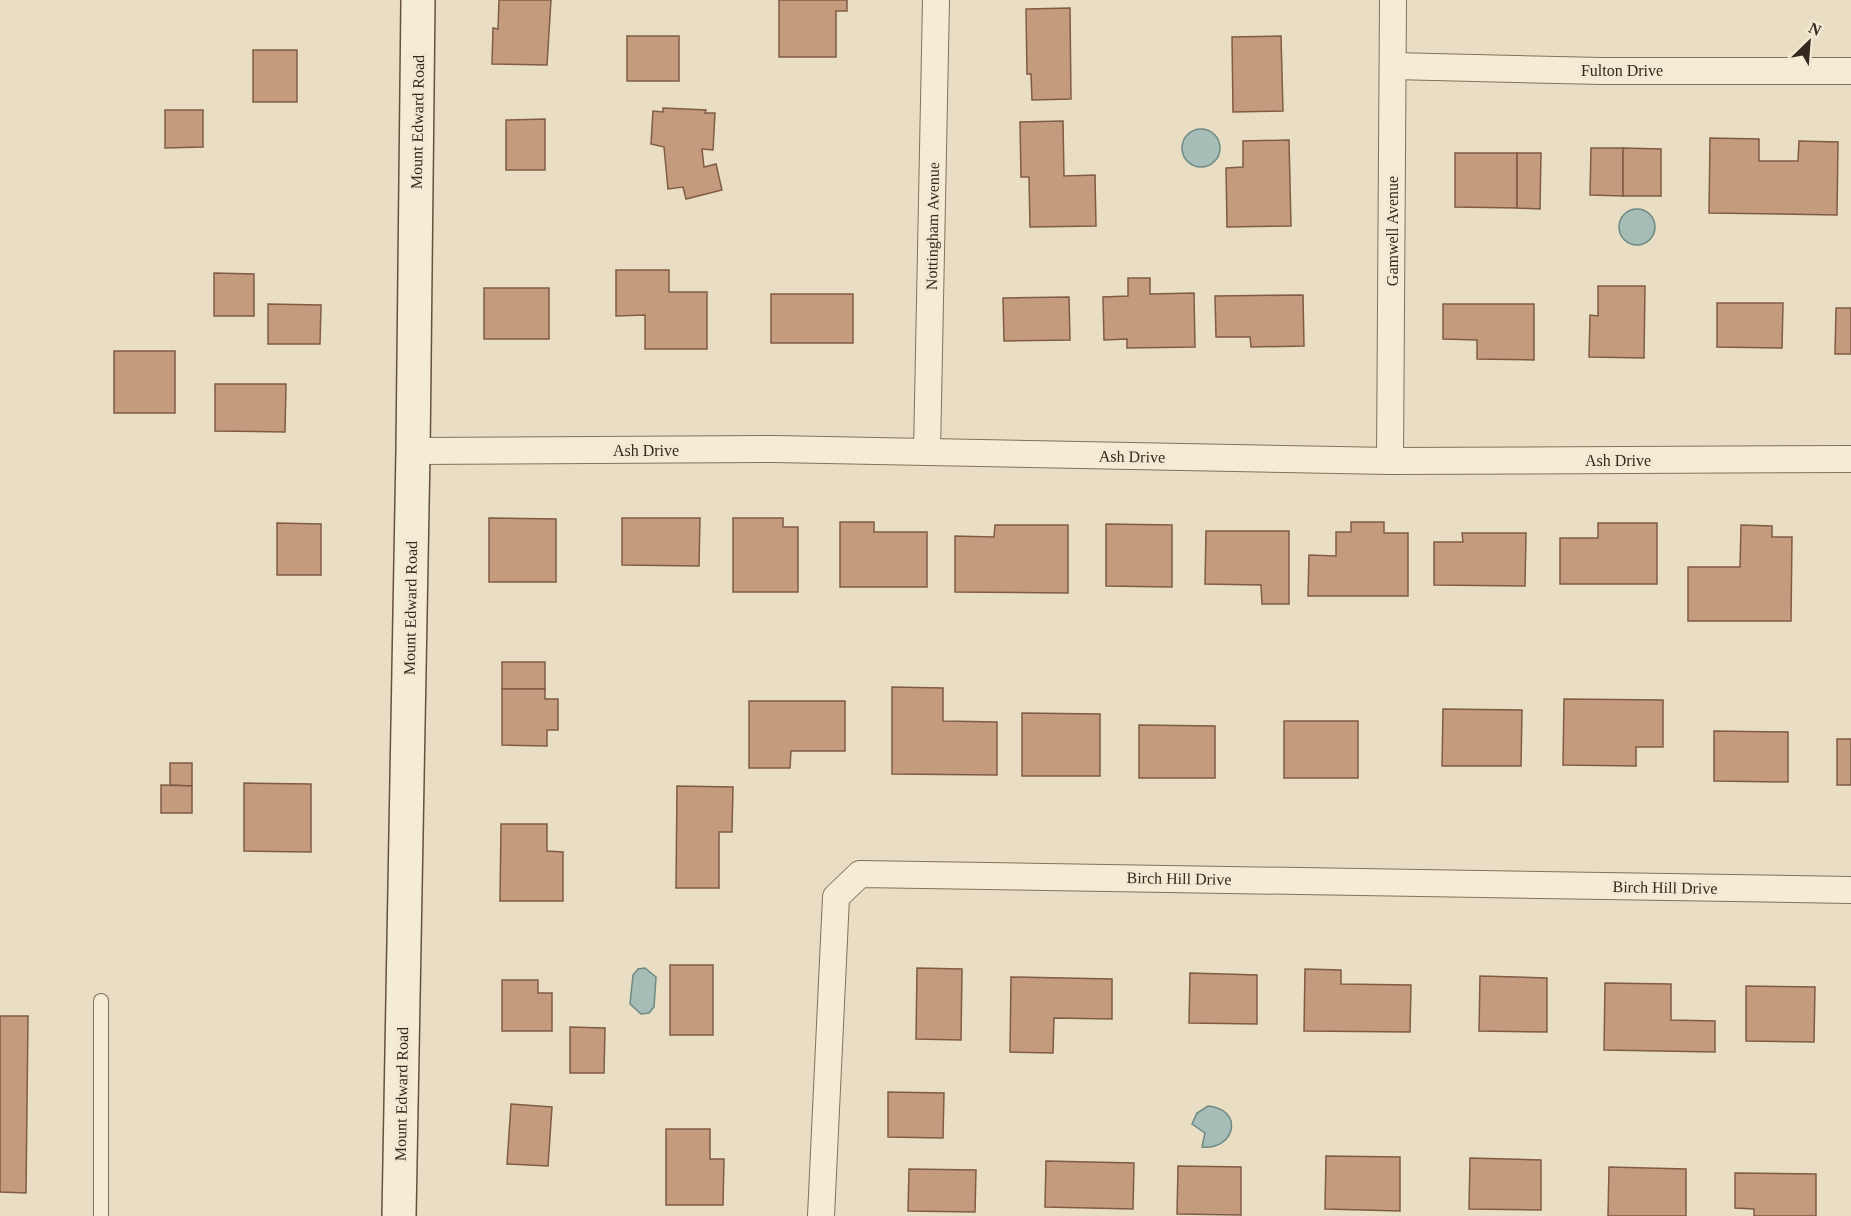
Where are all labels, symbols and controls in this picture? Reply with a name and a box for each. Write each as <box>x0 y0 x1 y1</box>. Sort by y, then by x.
north arrow <box>1779 12 1839 72</box>
text: N <box>1806 19 1824 39</box>
street label: Mount Edward Road <box>408 55 427 189</box>
street label: Fulton Drive <box>1581 62 1663 79</box>
street label: Nottingham Avenue <box>923 162 943 290</box>
street label: Gamwell Avenue <box>1384 176 1401 286</box>
street label: Ash Drive <box>613 442 679 459</box>
street label: Ash Drive <box>1099 447 1165 466</box>
street label: Ash Drive <box>1585 452 1651 469</box>
street label: Mount Edward Road <box>401 541 420 675</box>
street label: Birch Hill Drive <box>1126 869 1232 888</box>
street label: Birch Hill Drive <box>1612 878 1718 897</box>
street label: Mount Edward Road <box>392 1027 411 1161</box>

